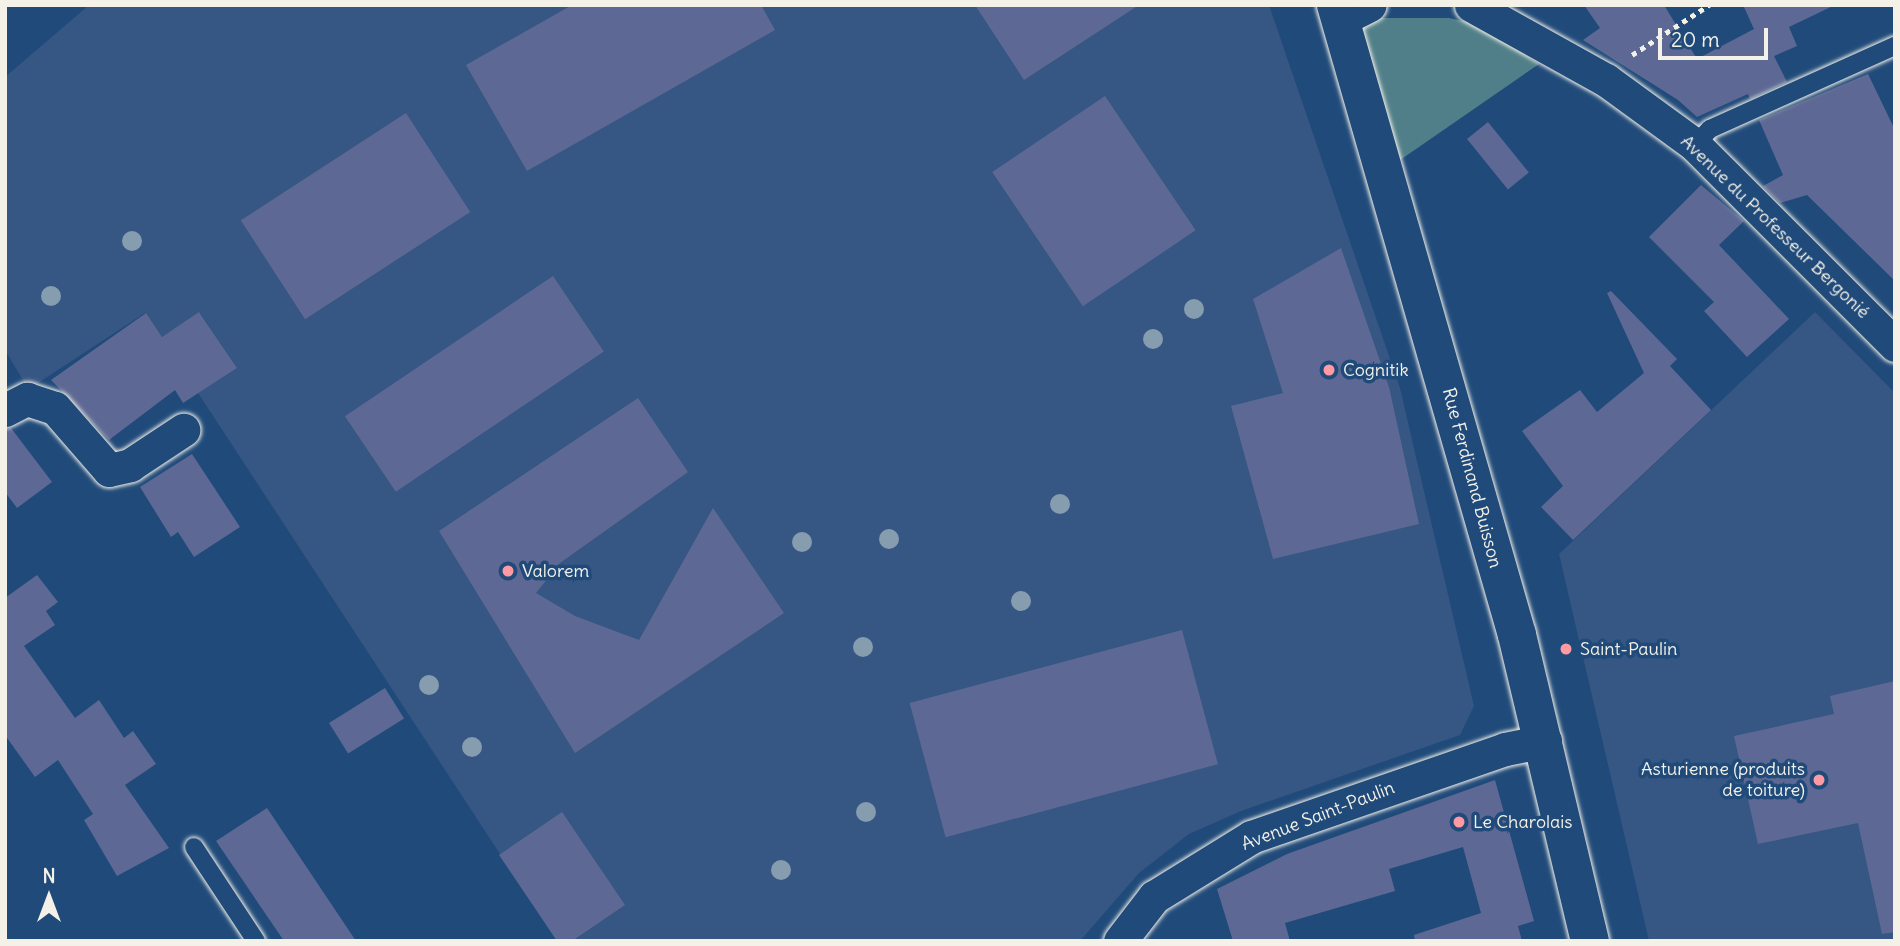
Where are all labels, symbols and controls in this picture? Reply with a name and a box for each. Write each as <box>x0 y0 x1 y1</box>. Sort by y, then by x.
scale bar <box>1662 14 1772 58</box>
text: 20 m <box>1671 26 1720 53</box>
street label: Avenue du Professeur Bergonié <box>1676 131 1874 323</box>
place label: Cognitik <box>1343 359 1409 381</box>
marker: Cognitik <box>1321 362 1337 378</box>
street label: Rue Ferdinand Buisson <box>1438 386 1506 570</box>
place label: Valorem <box>522 560 589 582</box>
marker: Valorem <box>500 563 516 579</box>
place label: Saint-Paulin <box>1580 638 1678 660</box>
marker: Saint-Paulin <box>1558 641 1574 657</box>
place label: Asturienne (produits de toiture) <box>1641 759 1805 802</box>
marker: Asturienne (produits de toiture) <box>1811 772 1827 788</box>
street label: Avenue Saint-Paulin <box>1238 777 1398 855</box>
place label: Le Charolais <box>1473 811 1573 833</box>
marker: Le Charolais <box>1451 814 1467 830</box>
north arrow <box>14 862 84 932</box>
text: N <box>42 864 56 888</box>

